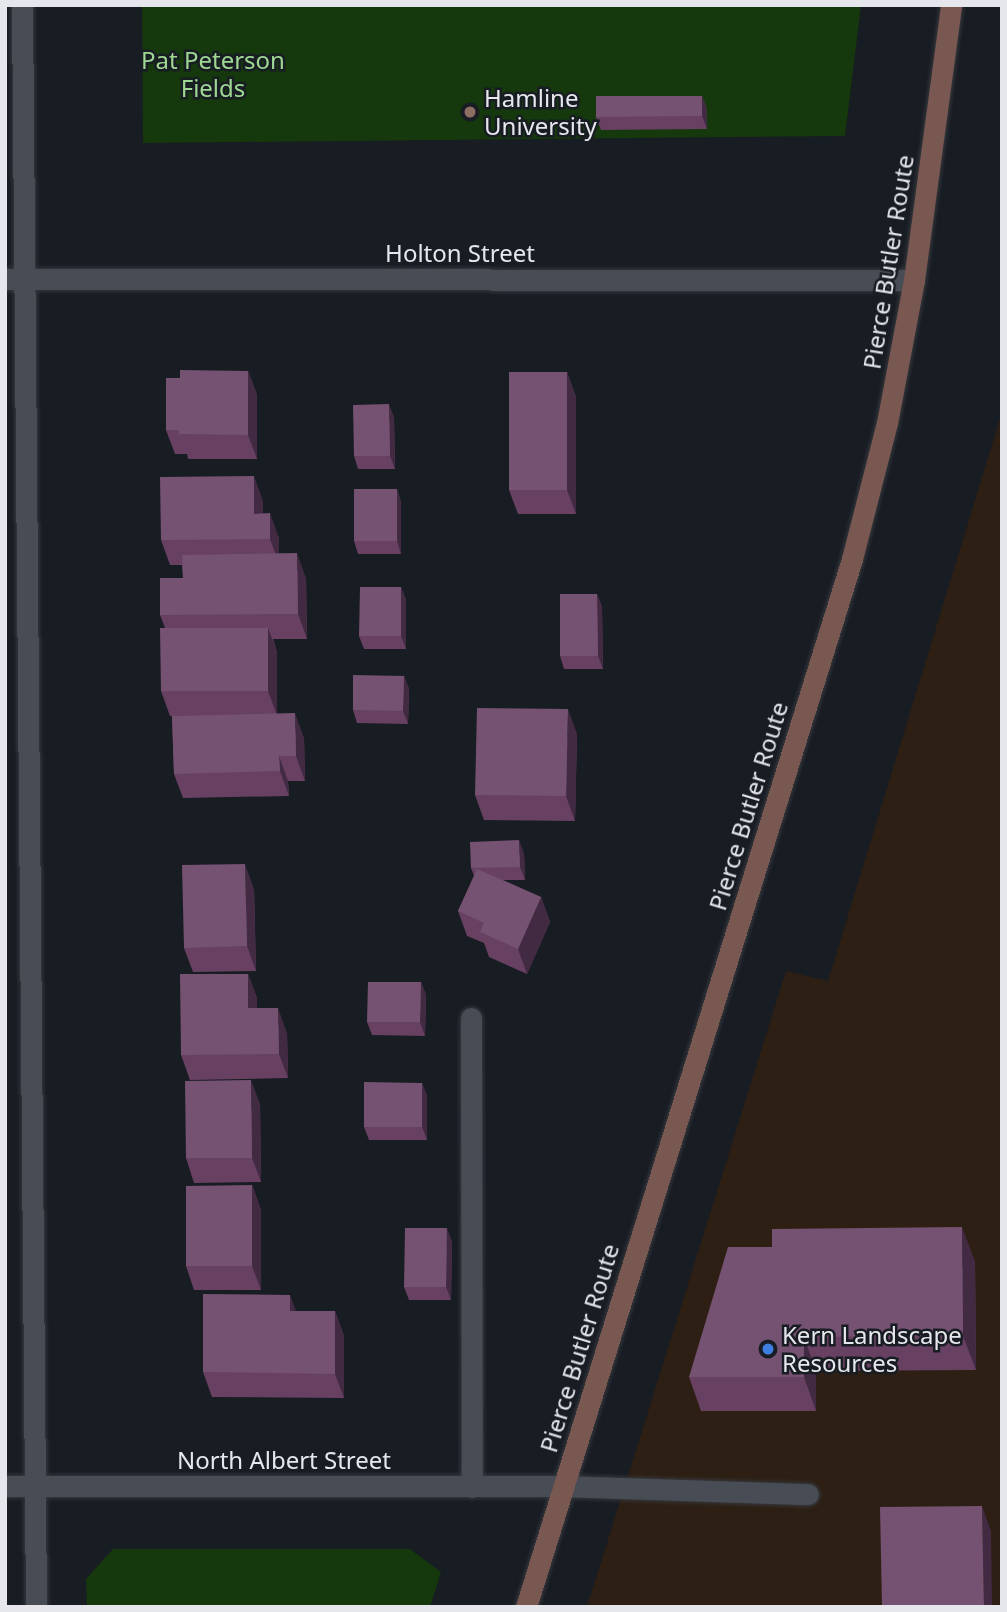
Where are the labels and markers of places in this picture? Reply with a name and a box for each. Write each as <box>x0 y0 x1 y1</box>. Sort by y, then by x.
place label: Hamline University <box>484 84 597 140</box>
marker: Hamline University <box>462 104 478 120</box>
place label: Kern Landscape Resources <box>782 1321 962 1377</box>
marker: Kern Landscape Resources <box>760 1341 776 1357</box>

